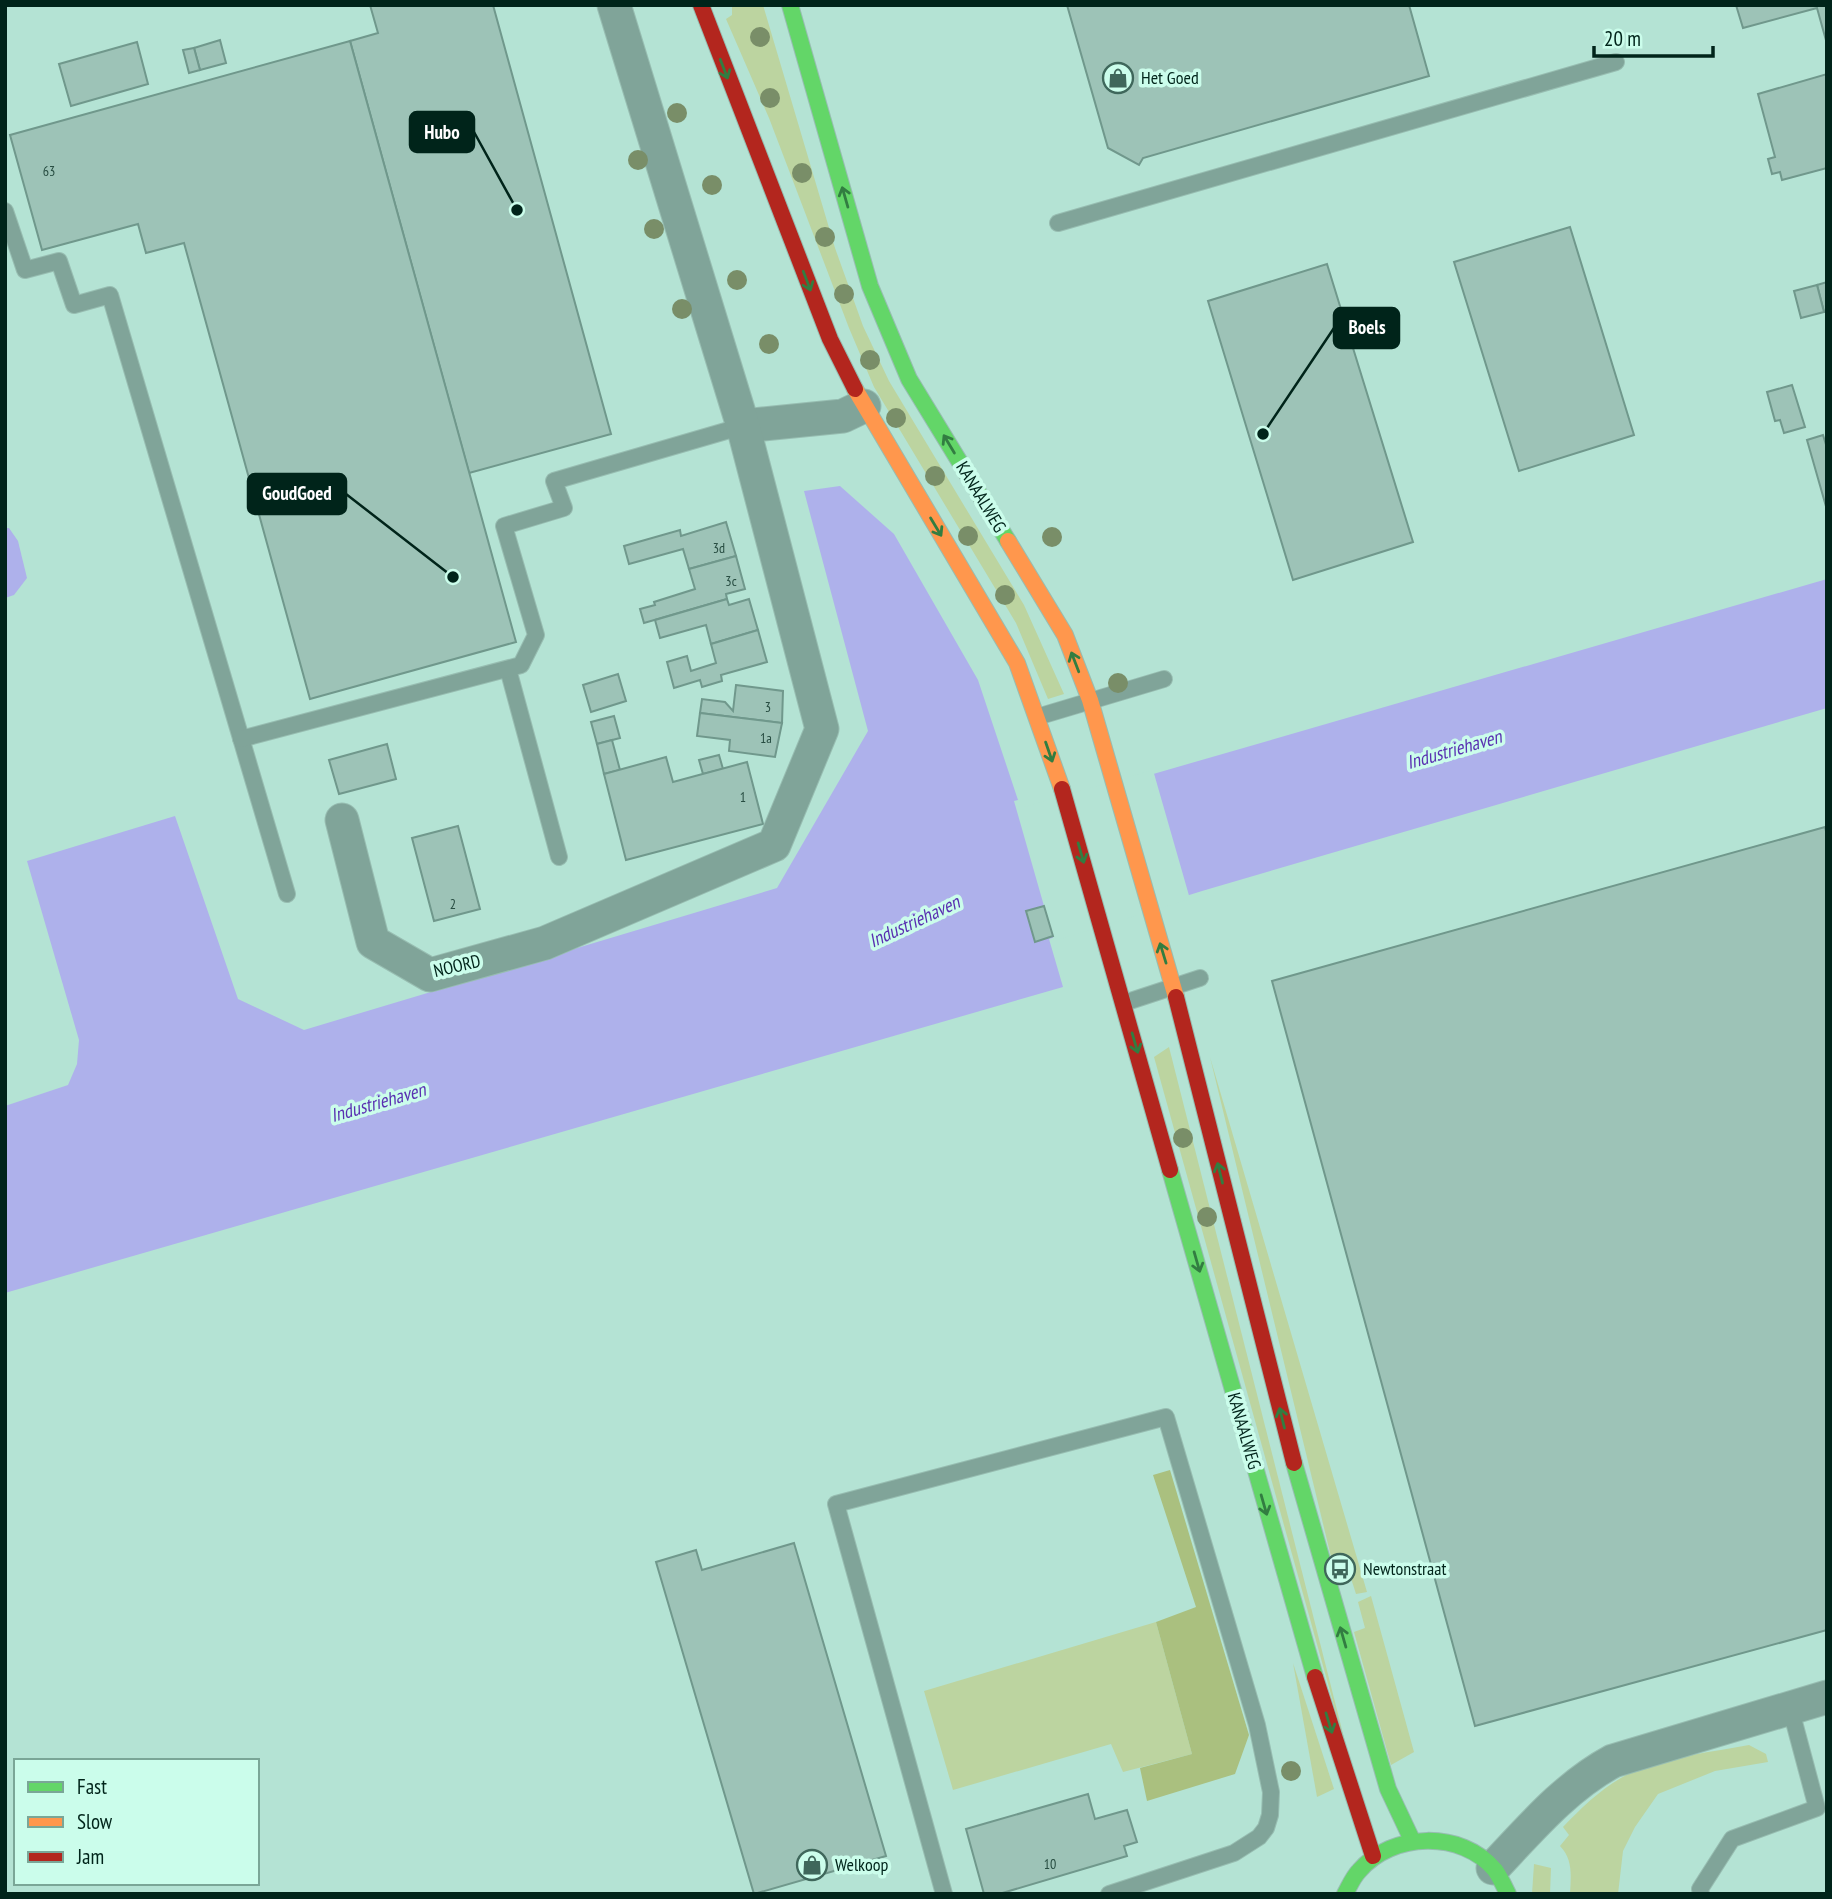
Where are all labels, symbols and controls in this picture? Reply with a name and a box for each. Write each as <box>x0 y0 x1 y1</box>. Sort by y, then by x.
scale bar <box>1594 14 1713 58</box>
text: 20 m <box>1604 25 1641 52</box>
one-way arrow <box>719 58 732 80</box>
shop icon: Het Goed <box>1101 61 1135 95</box>
place label: Het Goed <box>1141 66 1199 89</box>
callout: Hubo <box>410 112 474 152</box>
text: Hubo <box>424 120 460 144</box>
house number: 63 <box>43 162 55 180</box>
one-way arrow <box>838 186 851 208</box>
one-way arrow <box>802 270 815 292</box>
callout: Boels <box>1334 308 1399 348</box>
text: Boels <box>1348 315 1386 339</box>
one-way arrow <box>942 435 956 455</box>
street label: KANAALWEG <box>951 457 1012 537</box>
callout: GoudGoed <box>248 474 346 514</box>
text: GoudGoed <box>262 481 332 505</box>
one-way arrow <box>930 517 944 537</box>
house number: 3d <box>713 539 725 557</box>
house number: 3c <box>725 572 737 590</box>
one-way arrow <box>1068 652 1081 673</box>
house number: 3 <box>765 698 771 716</box>
water label: Industriehaven <box>1404 724 1506 774</box>
house number: 1a <box>760 729 772 747</box>
one-way arrow <box>1044 740 1056 762</box>
house number: 1 <box>740 788 746 806</box>
one-way arrow <box>1075 842 1088 864</box>
water label: Industriehaven <box>865 889 965 952</box>
house number: 2 <box>450 895 456 913</box>
one-way arrow <box>1156 942 1169 964</box>
street label: NOORD <box>431 949 483 982</box>
one-way arrow <box>1130 1032 1143 1054</box>
water label: Industriehaven <box>328 1077 430 1127</box>
one-way arrow <box>1213 1162 1226 1185</box>
one-way arrow <box>1191 1251 1204 1273</box>
street label: KANAALWEG <box>1223 1390 1266 1472</box>
one-way arrow <box>1275 1407 1288 1429</box>
one-way arrow <box>1259 1494 1272 1516</box>
bus stop icon: Newtonstraat <box>1323 1552 1357 1586</box>
place label: Newtonstraat <box>1363 1557 1446 1580</box>
one-way arrow <box>1335 1626 1348 1648</box>
one-way arrow <box>1323 1712 1336 1734</box>
legend <box>14 1759 259 1885</box>
text: Fast <box>77 1773 107 1800</box>
text: Slow <box>77 1808 113 1835</box>
text: Jam <box>76 1843 104 1870</box>
shop icon: Welkoop <box>795 1848 829 1882</box>
place label: Welkoop <box>835 1853 888 1876</box>
house number: 10 <box>1044 1855 1056 1873</box>

